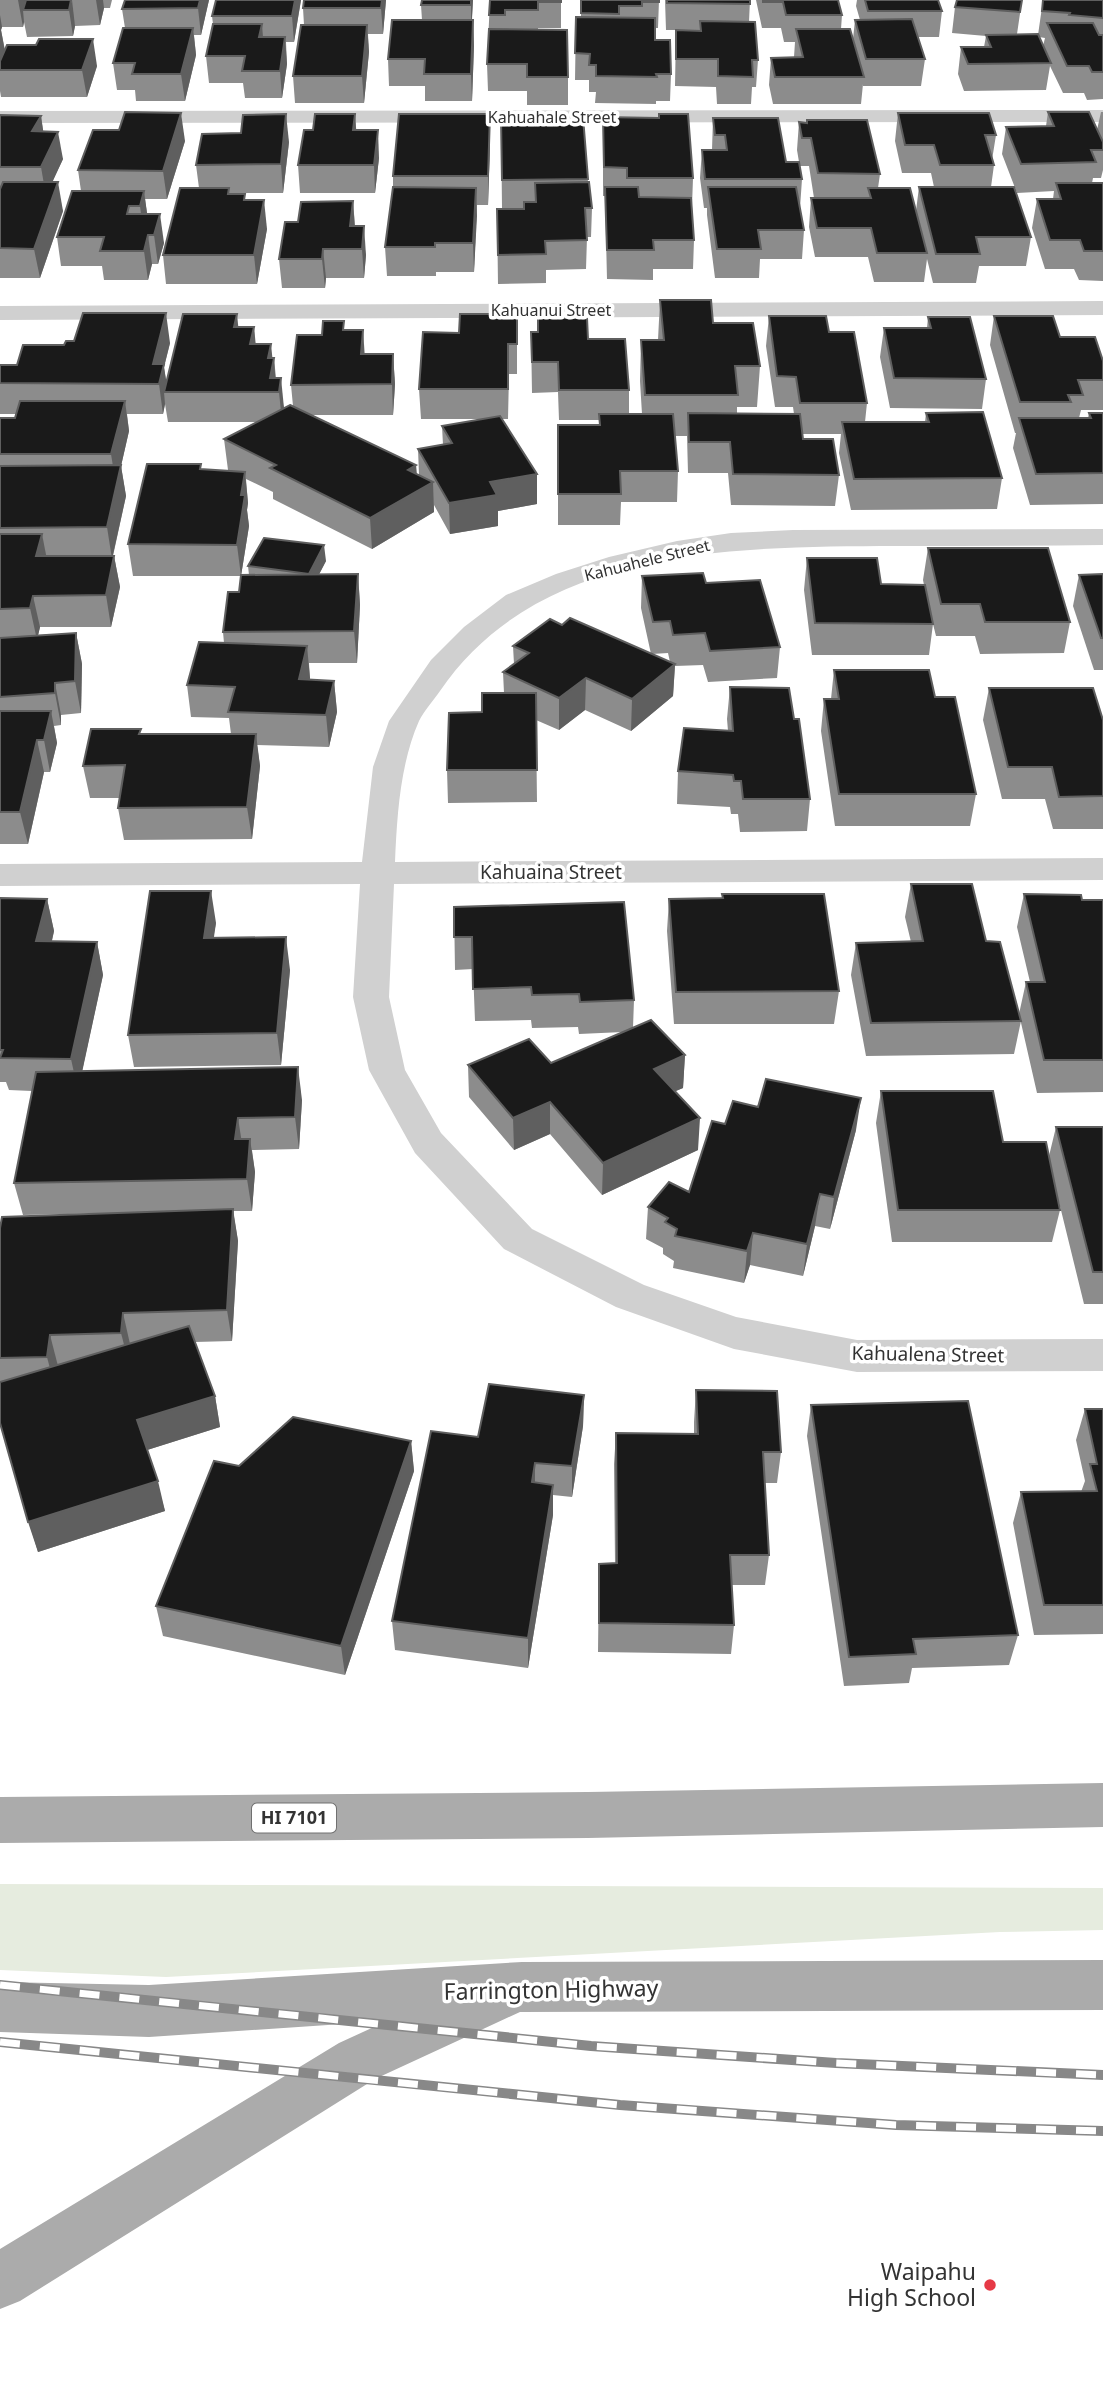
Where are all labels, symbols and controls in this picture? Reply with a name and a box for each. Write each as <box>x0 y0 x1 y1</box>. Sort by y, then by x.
street label: Kahuahale Street <box>488 106 616 128</box>
street label: Kahuanui Street <box>491 299 611 321</box>
street label: Kahuahele Street <box>582 534 712 586</box>
street label: Kahuaina Street <box>480 859 622 885</box>
street label: Kahualena Street <box>851 1340 1005 1368</box>
road number: HI 7101 <box>252 1804 336 1832</box>
street label: Farrington Highway <box>443 1971 659 2007</box>
place label: Waipahu High School <box>847 2255 976 2313</box>
marker: Waipahu High School <box>982 2277 998 2293</box>

